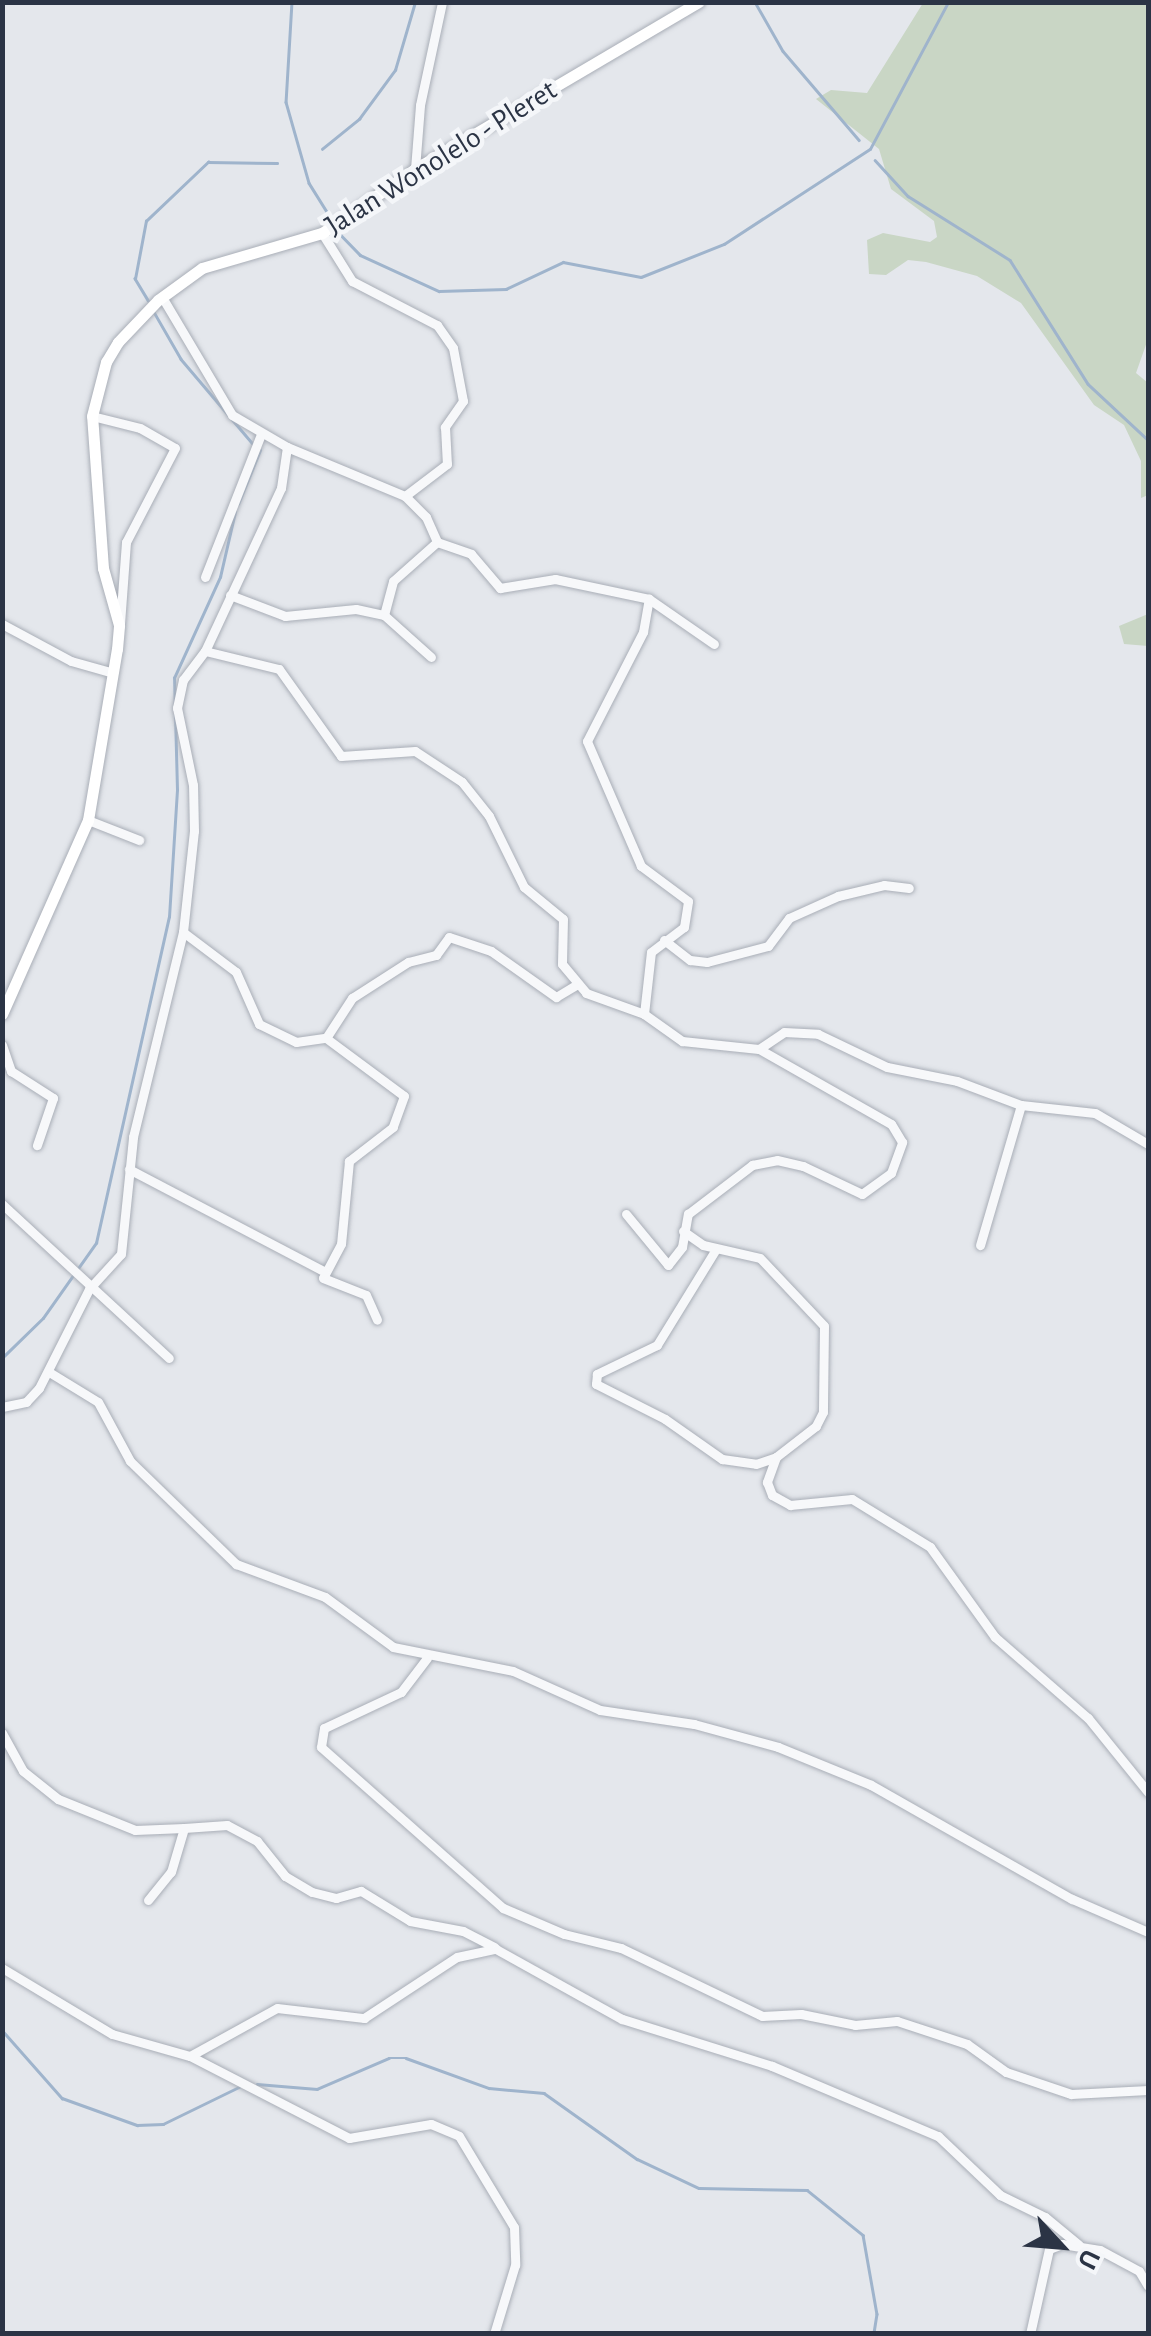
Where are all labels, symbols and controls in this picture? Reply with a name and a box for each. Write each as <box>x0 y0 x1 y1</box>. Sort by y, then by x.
street label: Jalan Wonolelo - Pleret <box>318 72 564 244</box>
north arrow <box>1011 2196 1111 2296</box>
text: U <box>1071 2245 1104 2273</box>

